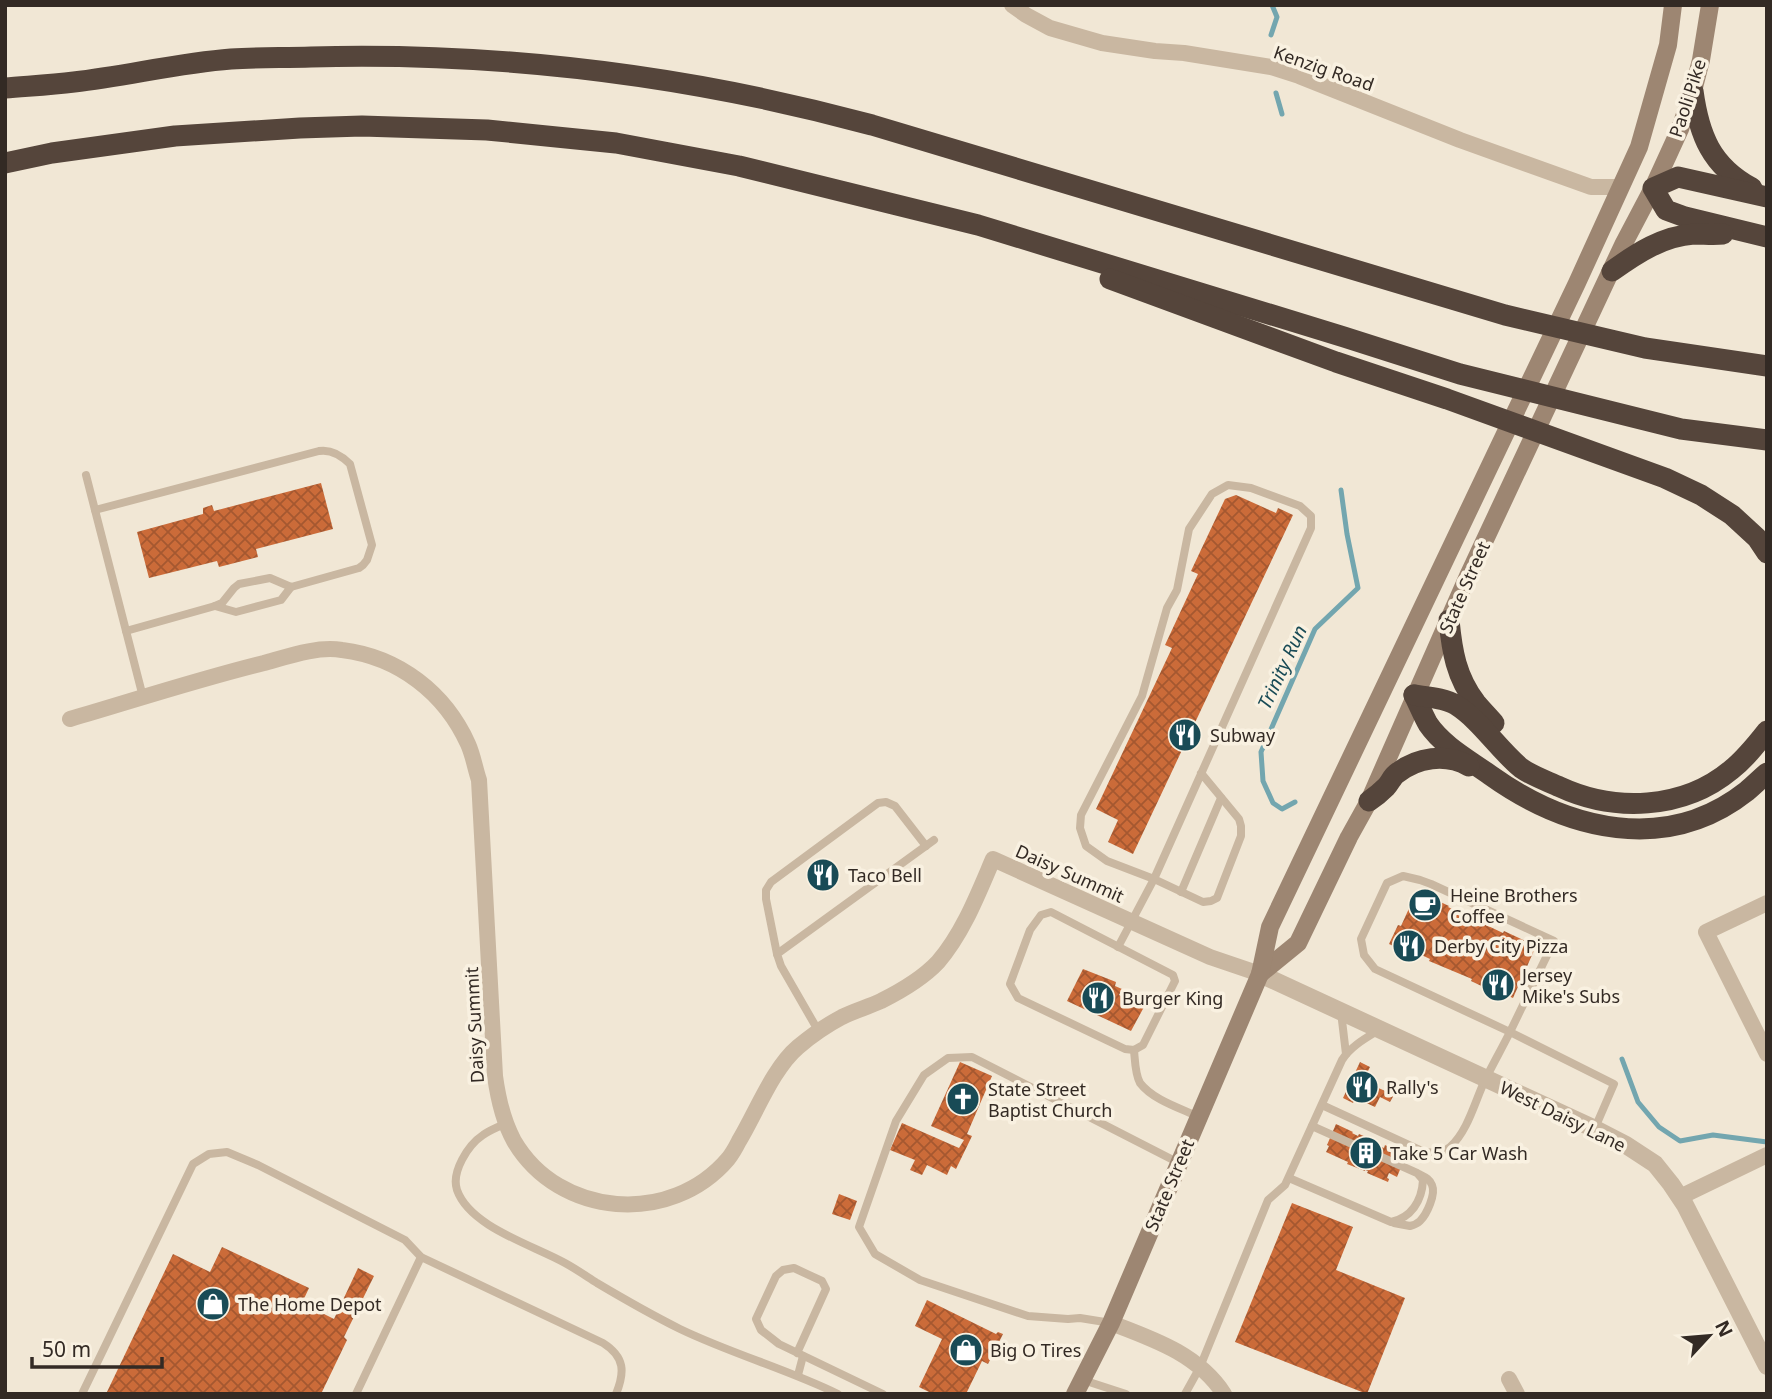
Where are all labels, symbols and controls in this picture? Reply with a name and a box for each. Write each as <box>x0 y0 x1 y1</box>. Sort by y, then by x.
street label: Kenzig Road <box>1271 40 1377 96</box>
street label: Paoli Pike <box>1663 56 1711 140</box>
street label: State Street <box>1433 537 1495 637</box>
water label: Trinity Run <box>1251 621 1313 713</box>
restaurant icon: Subway <box>1166 716 1204 754</box>
place label: Subway <box>1210 723 1276 747</box>
street label: Daisy Summit <box>1012 838 1128 908</box>
restaurant icon: Taco Bell <box>804 856 842 894</box>
place label: Taco Bell <box>848 863 922 887</box>
place label: Heine Brothers Coffee <box>1450 883 1578 928</box>
cafe icon: Heine Brothers Coffee <box>1406 886 1444 924</box>
restaurant icon: Derby City Pizza <box>1390 927 1428 965</box>
place label: Derby City Pizza <box>1434 934 1568 958</box>
place label: Jersey Mike's Subs <box>1520 963 1620 1008</box>
street label: Daisy Summit <box>459 966 489 1084</box>
restaurant icon: Jersey Mike's Subs <box>1479 966 1517 1004</box>
restaurant icon: Burger King <box>1079 979 1117 1017</box>
place label: Burger King <box>1122 986 1223 1010</box>
restaurant icon: Rally's <box>1343 1068 1381 1106</box>
place label: Rally's <box>1386 1075 1439 1099</box>
street label: West Daisy Lane <box>1496 1075 1630 1157</box>
place label: State Street Baptist Church <box>988 1077 1112 1122</box>
church icon: State Street Baptist Church <box>944 1080 982 1118</box>
building icon: Take 5 Car Wash <box>1347 1134 1385 1172</box>
street label: State Street <box>1139 1135 1199 1235</box>
place label: Take 5 Car Wash <box>1390 1141 1528 1165</box>
shop icon: The Home Depot <box>194 1285 232 1323</box>
place label: The Home Depot <box>238 1292 382 1316</box>
north arrow <box>1674 1301 1744 1371</box>
text: N <box>1709 1316 1739 1341</box>
scale bar <box>32 1326 161 1370</box>
shop icon: Big O Tires <box>947 1331 985 1369</box>
text: 50 m <box>42 1335 91 1363</box>
place label: Big O Tires <box>990 1338 1081 1362</box>

